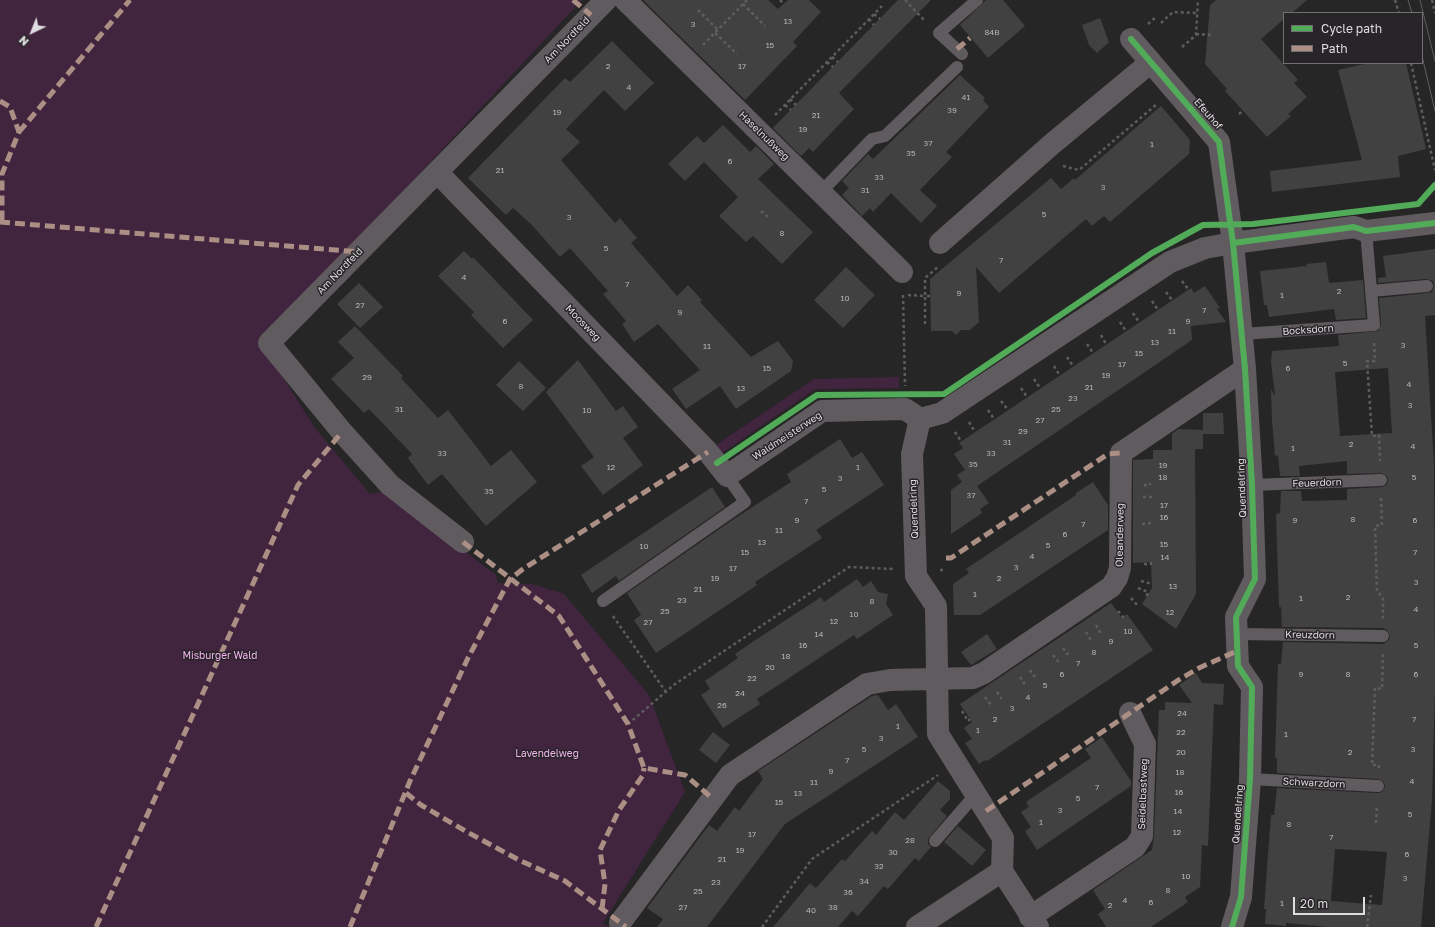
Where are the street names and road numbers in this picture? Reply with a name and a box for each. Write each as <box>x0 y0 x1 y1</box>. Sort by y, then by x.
street label: Am Nordfeld <box>542 14 592 66</box>
street label: Efeuhof <box>1191 96 1225 132</box>
street label: Haselnußweg <box>736 109 792 163</box>
street label: Am Nordfeld <box>315 245 365 297</box>
street label: Moosweg <box>563 302 603 344</box>
street label: Bocksdorn <box>1282 322 1334 338</box>
street label: Waldmeisterweg <box>750 409 824 463</box>
street label: Quendelring <box>1235 458 1249 518</box>
street label: Feuerdorn <box>1292 476 1342 490</box>
street label: Quendelring <box>907 479 921 539</box>
street label: Oleanderweg <box>1113 503 1127 567</box>
street label: Kreuzdorn <box>1285 629 1335 641</box>
street label: Seidelbastweg <box>1136 758 1150 830</box>
street label: Schwarzdorn <box>1282 775 1346 791</box>
street label: Quendelring <box>1230 784 1246 844</box>

